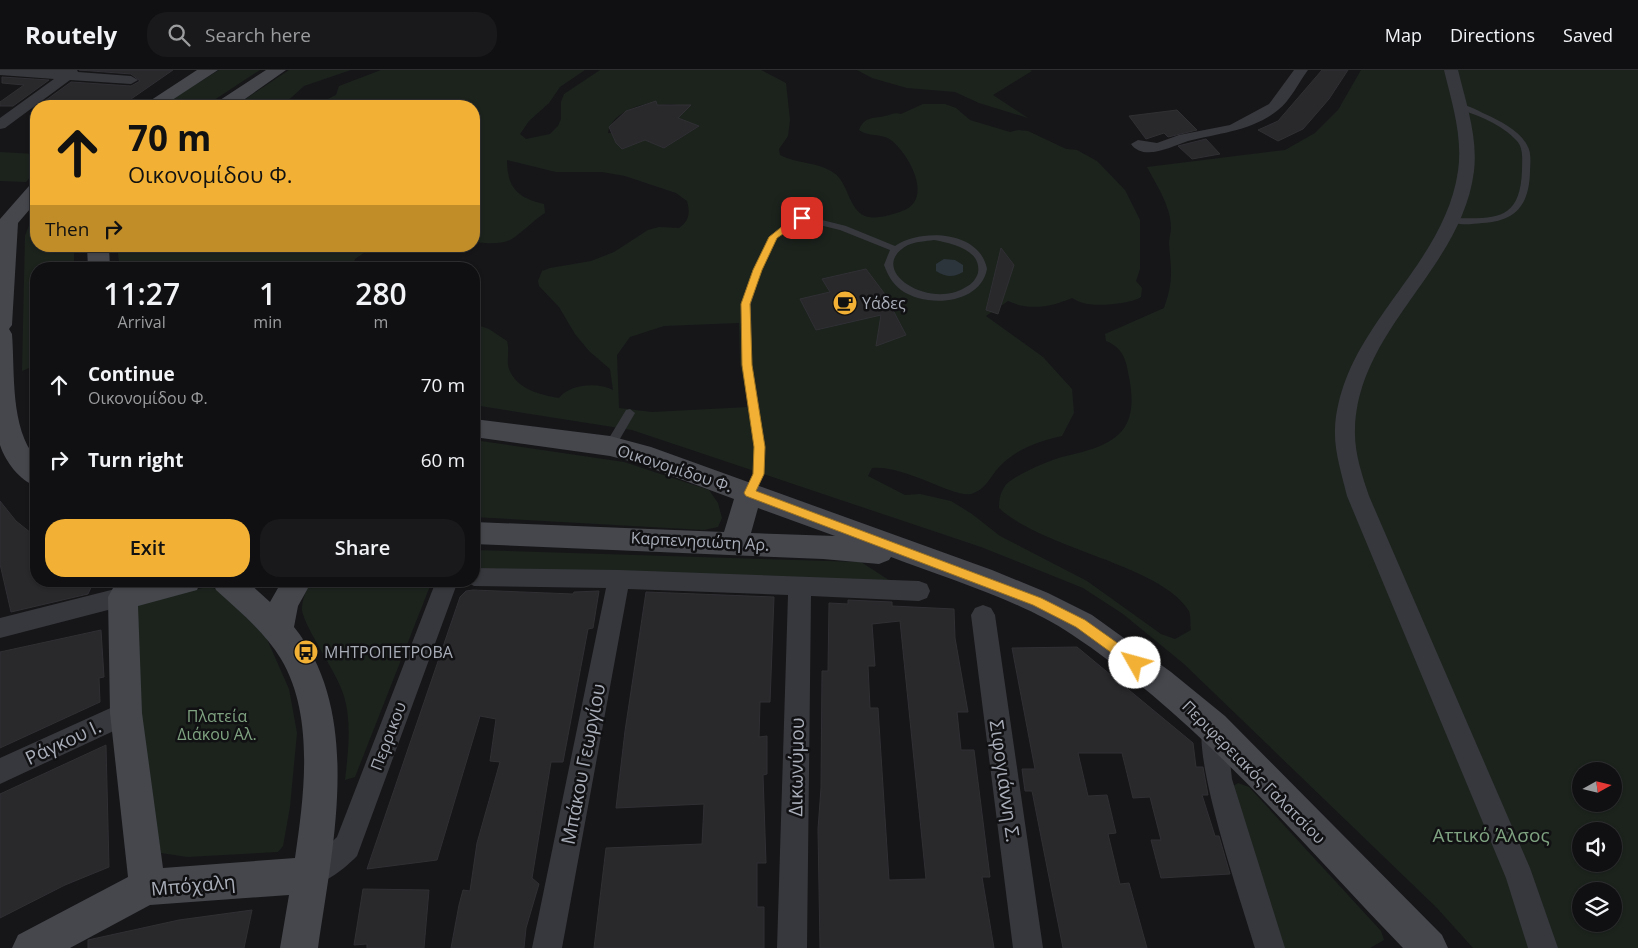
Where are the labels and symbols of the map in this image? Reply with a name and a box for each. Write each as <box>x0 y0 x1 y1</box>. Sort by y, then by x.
pin <box>781 197 823 239</box>
cafe icon: Υάδες <box>832 290 858 316</box>
place label: Υάδες <box>862 292 906 314</box>
street label: Οικονομίδου Φ. <box>615 439 735 497</box>
street label: Καρπενησιώτη Αρ. <box>630 526 770 556</box>
position arrow <box>1108 636 1160 688</box>
bus stop icon: ΜΗΤΡΟΠΕΤΡΟΒΑ <box>293 639 319 665</box>
place label: ΜΗΤΡΟΠΕΤΡΟΒΑ <box>324 641 454 663</box>
street label: Μπάκου Γεωργίου <box>555 681 611 847</box>
street label: Περιφερειακός Γαλατσίου <box>1177 695 1331 849</box>
street label: Περρικου <box>365 699 411 773</box>
park label: Πλατεία Διάκου Αλ. <box>177 705 257 745</box>
street label: Ράγκου Ι. <box>21 713 105 771</box>
street label: Δικωνύμου <box>782 717 810 817</box>
street label: Σιφογιάννη Σ. <box>984 718 1026 844</box>
north arrow <box>1572 762 1622 812</box>
park label: Αττικό Άλσος <box>1432 822 1550 848</box>
street label: Μπόχαλη <box>150 868 236 902</box>

